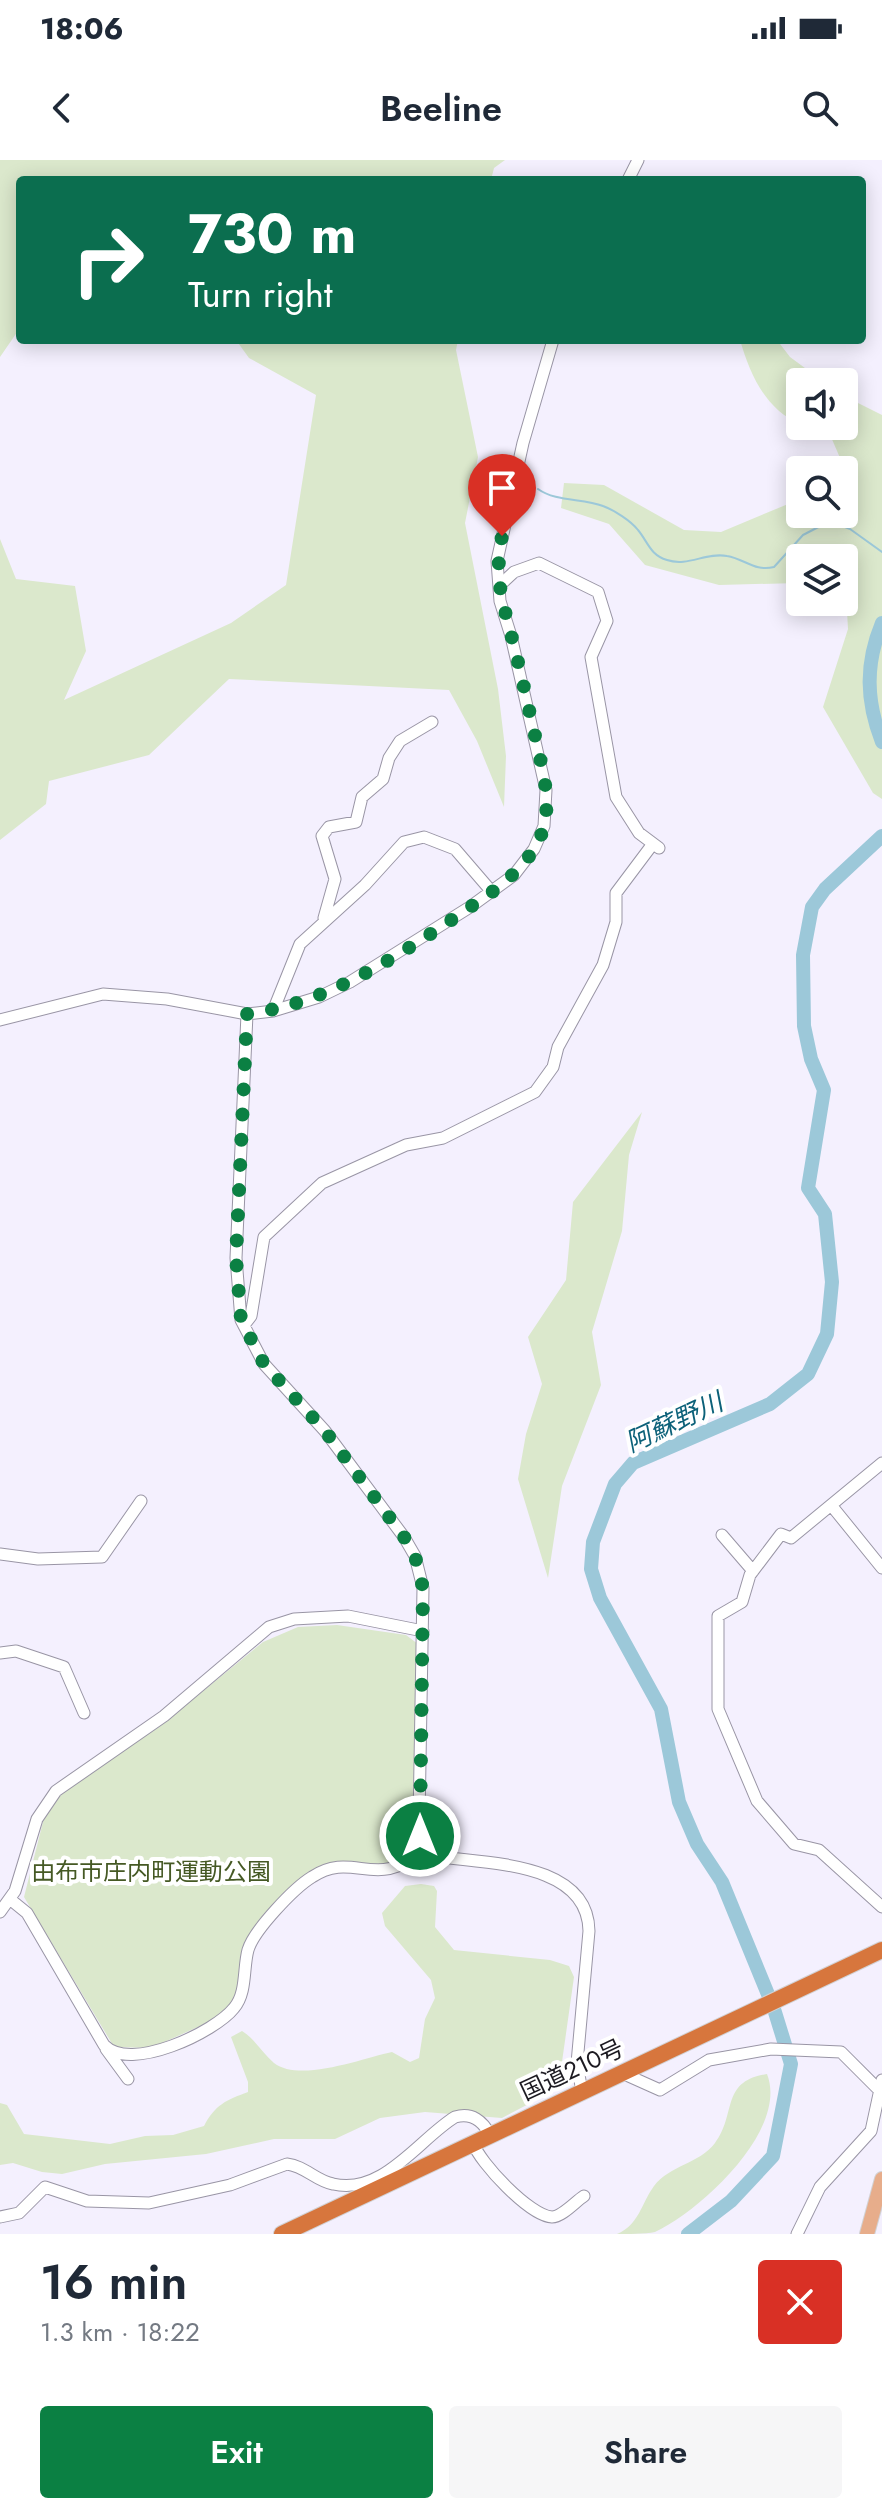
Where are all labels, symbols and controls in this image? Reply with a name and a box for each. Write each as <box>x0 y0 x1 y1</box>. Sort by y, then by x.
text: 18:06 <box>40 7 124 50</box>
text: Beeline <box>380 82 502 134</box>
icon: back <box>40 86 84 130</box>
icon: search <box>798 86 842 130</box>
text: 730 m <box>188 193 356 274</box>
icon: right <box>56 208 160 312</box>
text: Turn right <box>188 268 333 320</box>
map controls <box>786 368 858 616</box>
button: sound <box>786 368 858 440</box>
pin <box>468 454 536 536</box>
button: search <box>786 456 858 528</box>
icon: arrive <box>480 466 524 510</box>
button: layers <box>786 544 858 616</box>
water label: 阿蘇野川 <box>619 1382 732 1461</box>
position arrow <box>378 1794 462 1878</box>
park label: 由布市庄内町運動公園 <box>31 1854 271 1889</box>
street label: 国道210号 <box>514 2030 629 2109</box>
text: 16 min <box>40 2248 187 2317</box>
button: close <box>758 2260 842 2344</box>
text: 1.3 km · 18:22 <box>40 2313 200 2351</box>
button: Exit <box>40 2406 433 2498</box>
button: Share <box>449 2406 842 2498</box>

